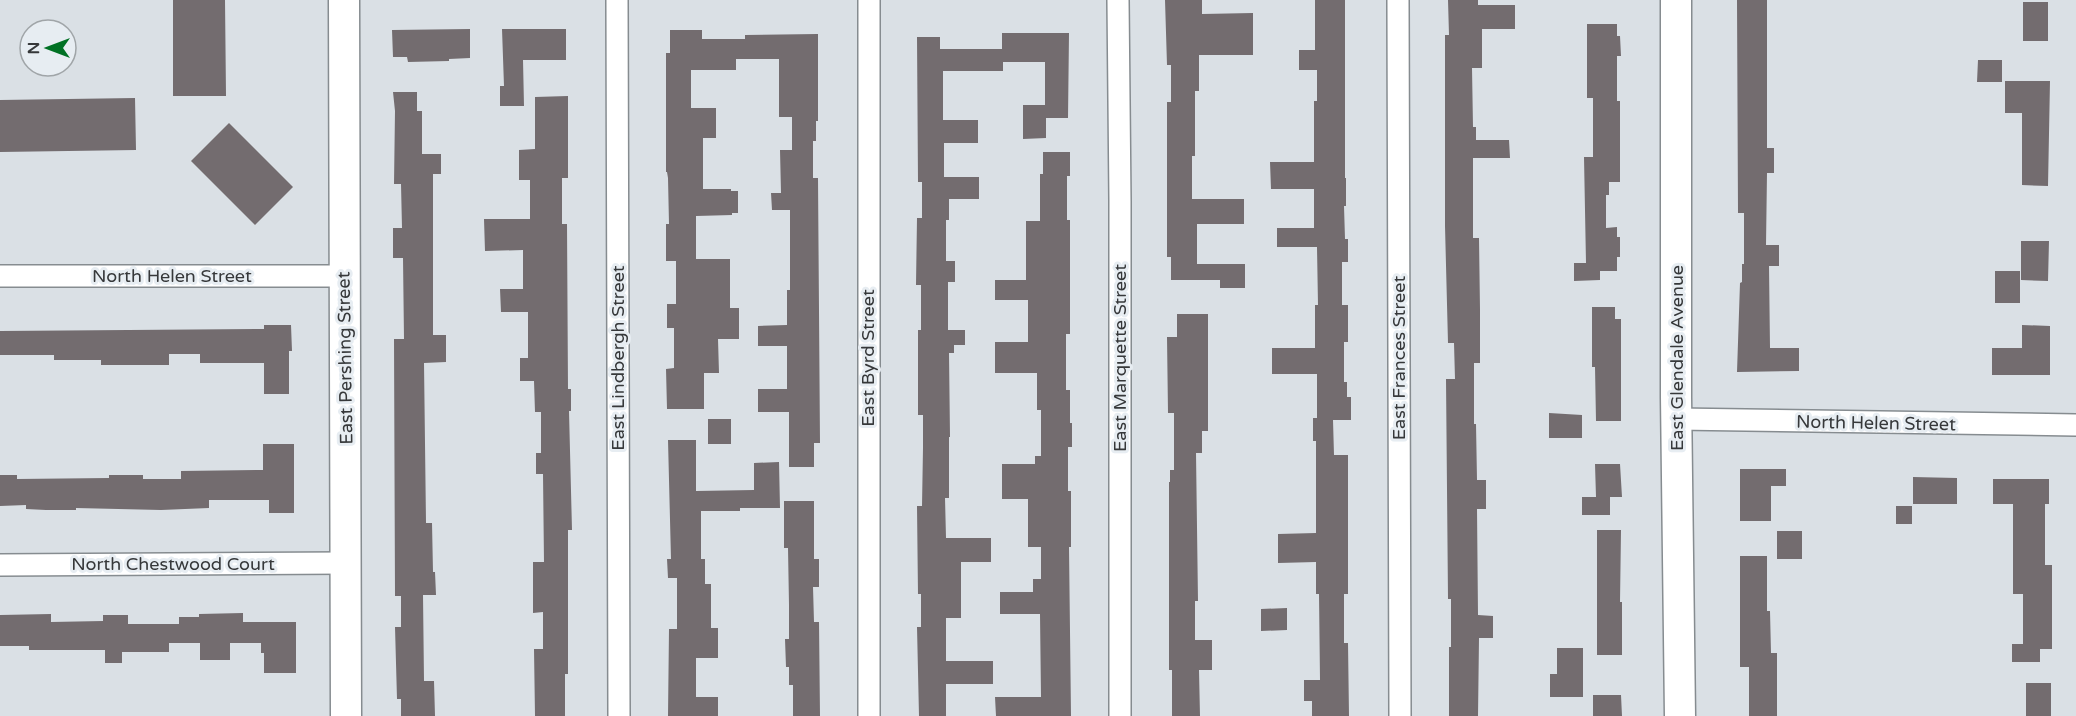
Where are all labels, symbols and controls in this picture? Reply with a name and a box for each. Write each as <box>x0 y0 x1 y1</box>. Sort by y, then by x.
north arrow <box>18 18 78 78</box>
text: N <box>24 42 44 54</box>
street label: East Marquette Street <box>1109 264 1131 452</box>
street label: North Helen Street <box>92 265 252 287</box>
street label: East Lindbergh Street <box>607 265 629 451</box>
street label: East Glendale Avenue <box>1666 265 1688 451</box>
street label: East Pershing Street <box>332 271 358 445</box>
street label: East Frances Street <box>1388 276 1410 440</box>
street label: East Byrd Street <box>857 289 879 427</box>
street label: North Helen Street <box>1796 411 1956 435</box>
street label: North Chestwood Court <box>71 553 275 575</box>

